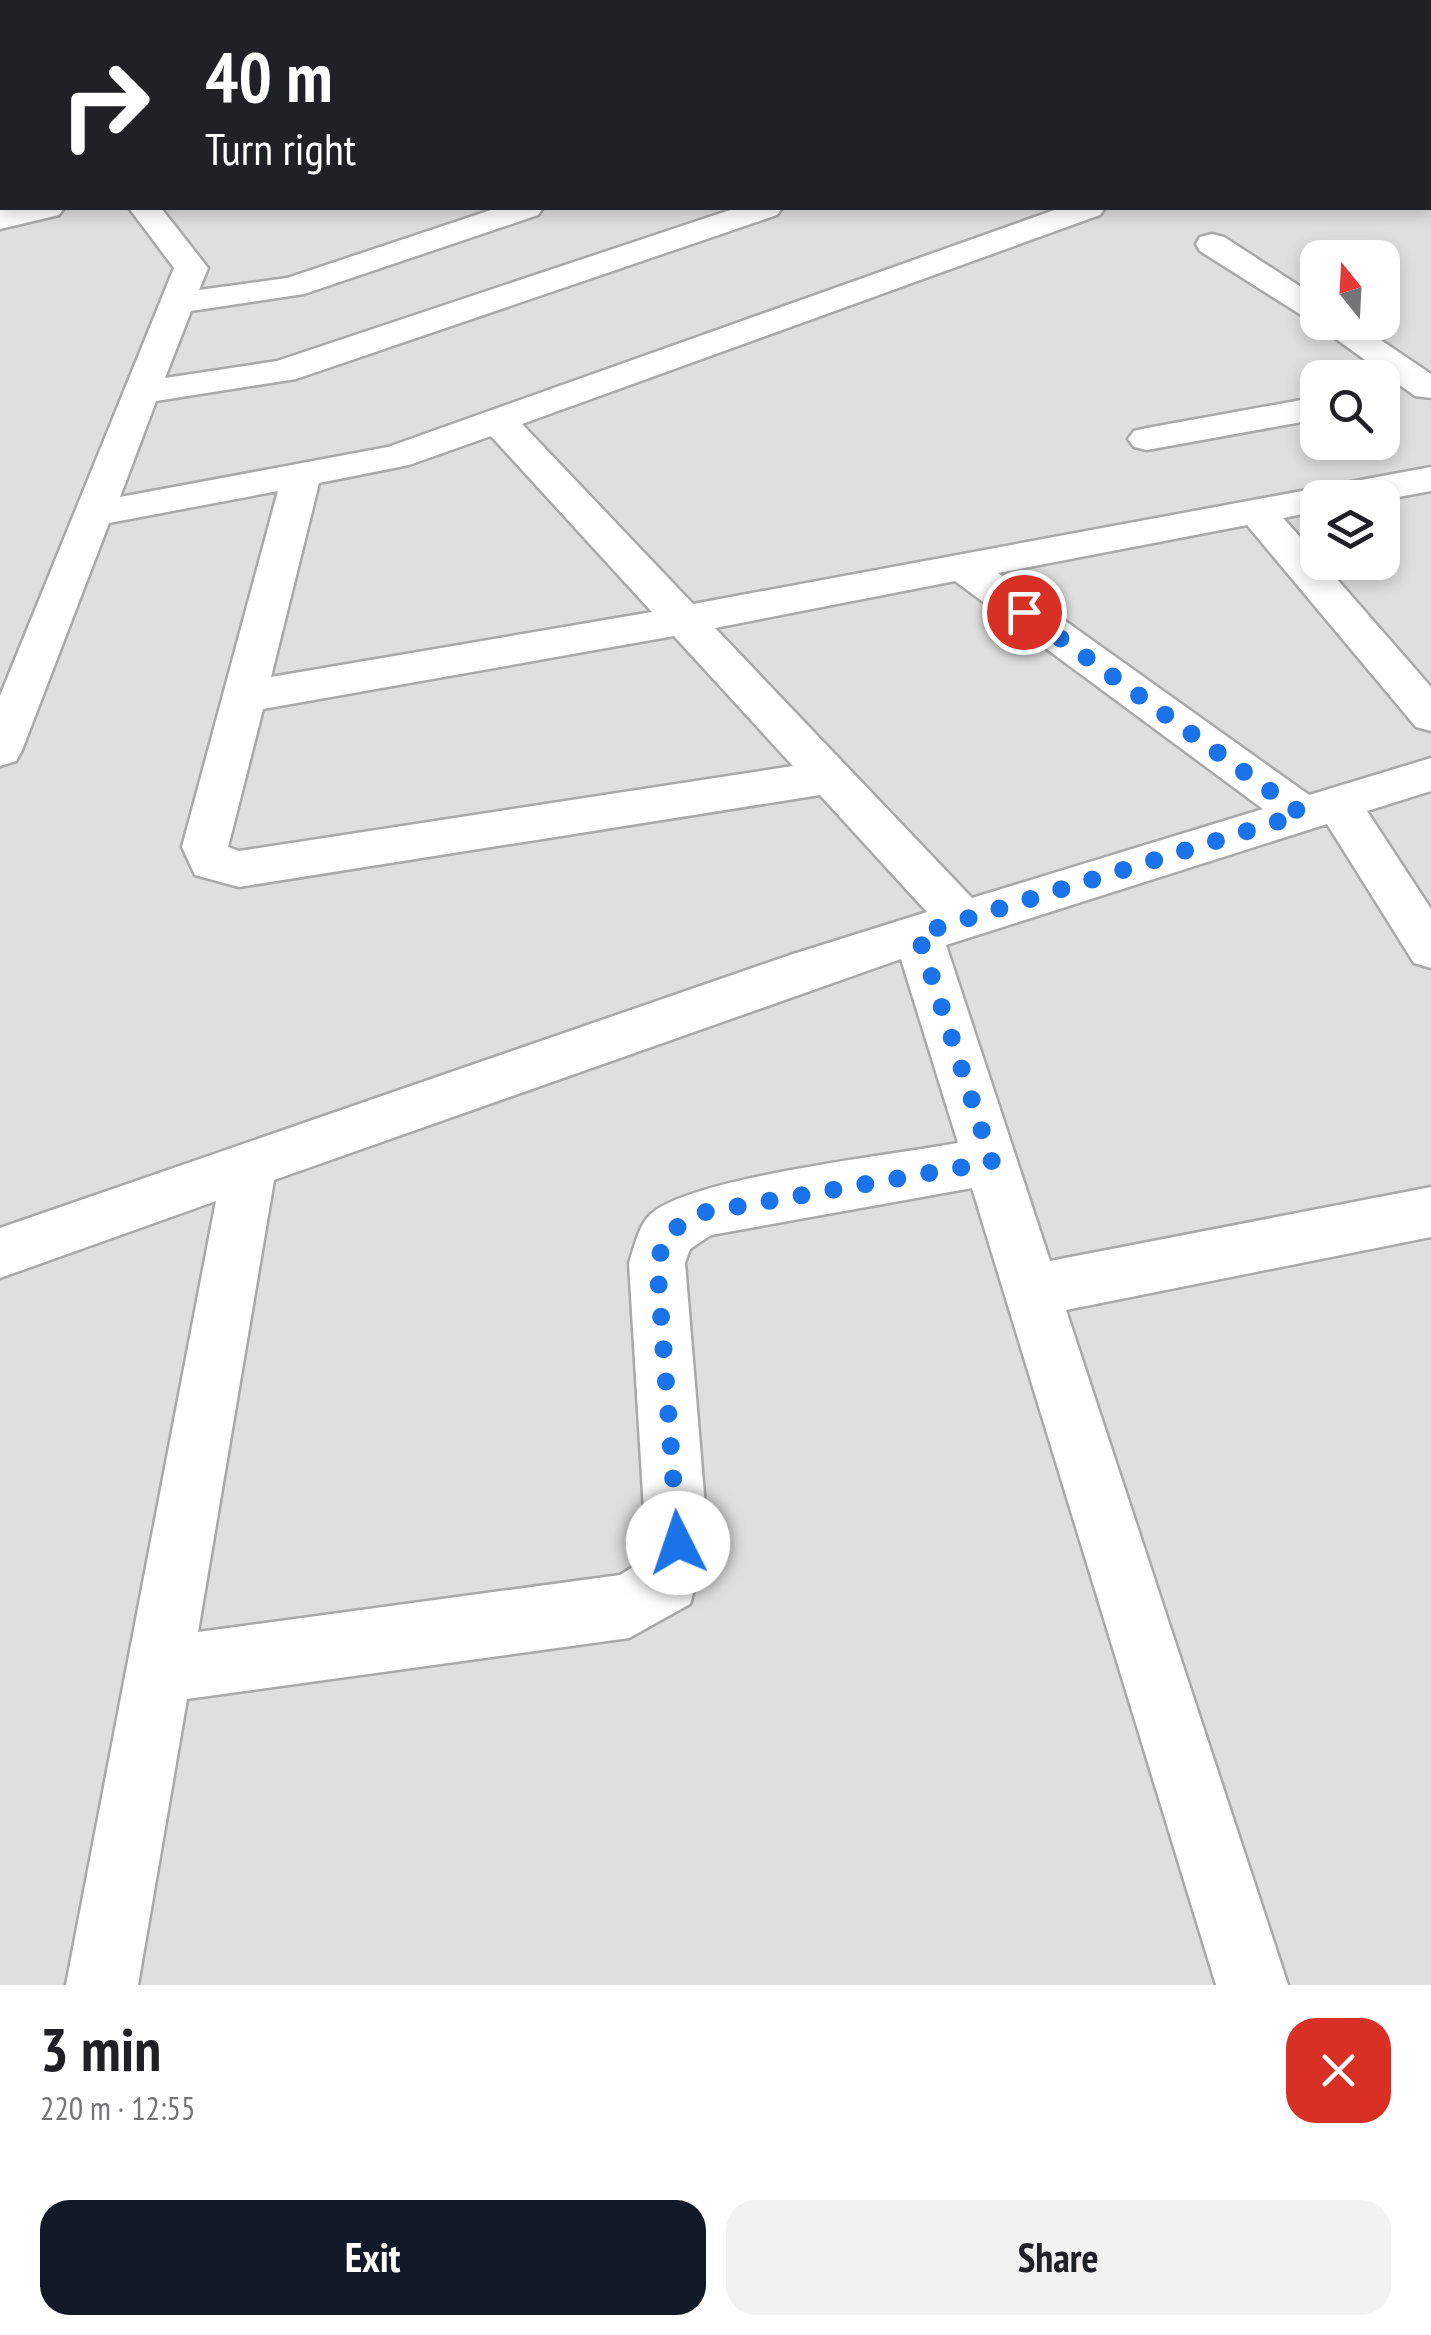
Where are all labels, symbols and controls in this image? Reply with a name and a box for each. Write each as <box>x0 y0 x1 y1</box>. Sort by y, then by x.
text: 40 m <box>205 31 333 121</box>
icon: right <box>40 40 170 170</box>
text: Turn right <box>205 119 356 177</box>
north arrow <box>1300 240 1400 340</box>
map controls <box>1300 240 1400 580</box>
button: search <box>1300 360 1400 460</box>
button: layers <box>1300 480 1400 580</box>
pin <box>982 570 1067 655</box>
icon: arrive <box>997 585 1052 640</box>
position arrow <box>626 1491 730 1595</box>
text: 3 min <box>40 2010 161 2088</box>
button: close <box>1286 2018 1391 2123</box>
text: 220 m · 12:55 <box>40 2087 195 2129</box>
button: Exit <box>40 2200 706 2315</box>
button: Share <box>726 2200 1391 2315</box>

